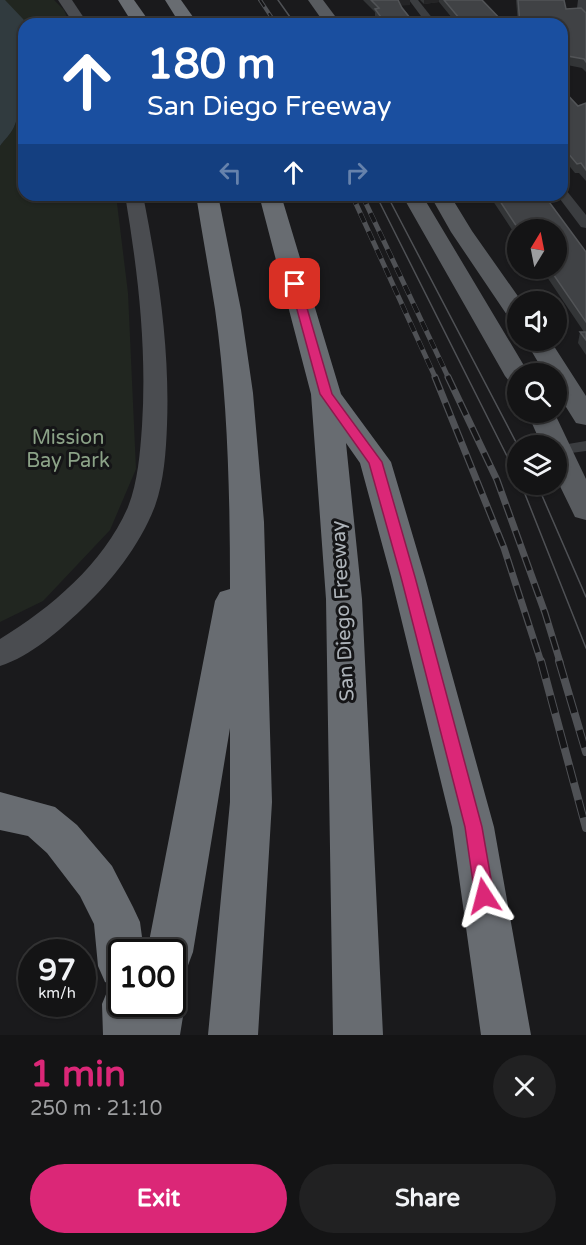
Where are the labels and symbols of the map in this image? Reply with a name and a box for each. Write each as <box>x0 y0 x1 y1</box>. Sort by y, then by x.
north arrow <box>507 219 567 279</box>
pin <box>269 258 320 309</box>
park label: Mission Bay Park <box>26 426 110 473</box>
street label: San Diego Freeway <box>326 520 360 702</box>
position arrow <box>452 864 516 928</box>
speed limit sign: 100 <box>108 939 186 1017</box>

